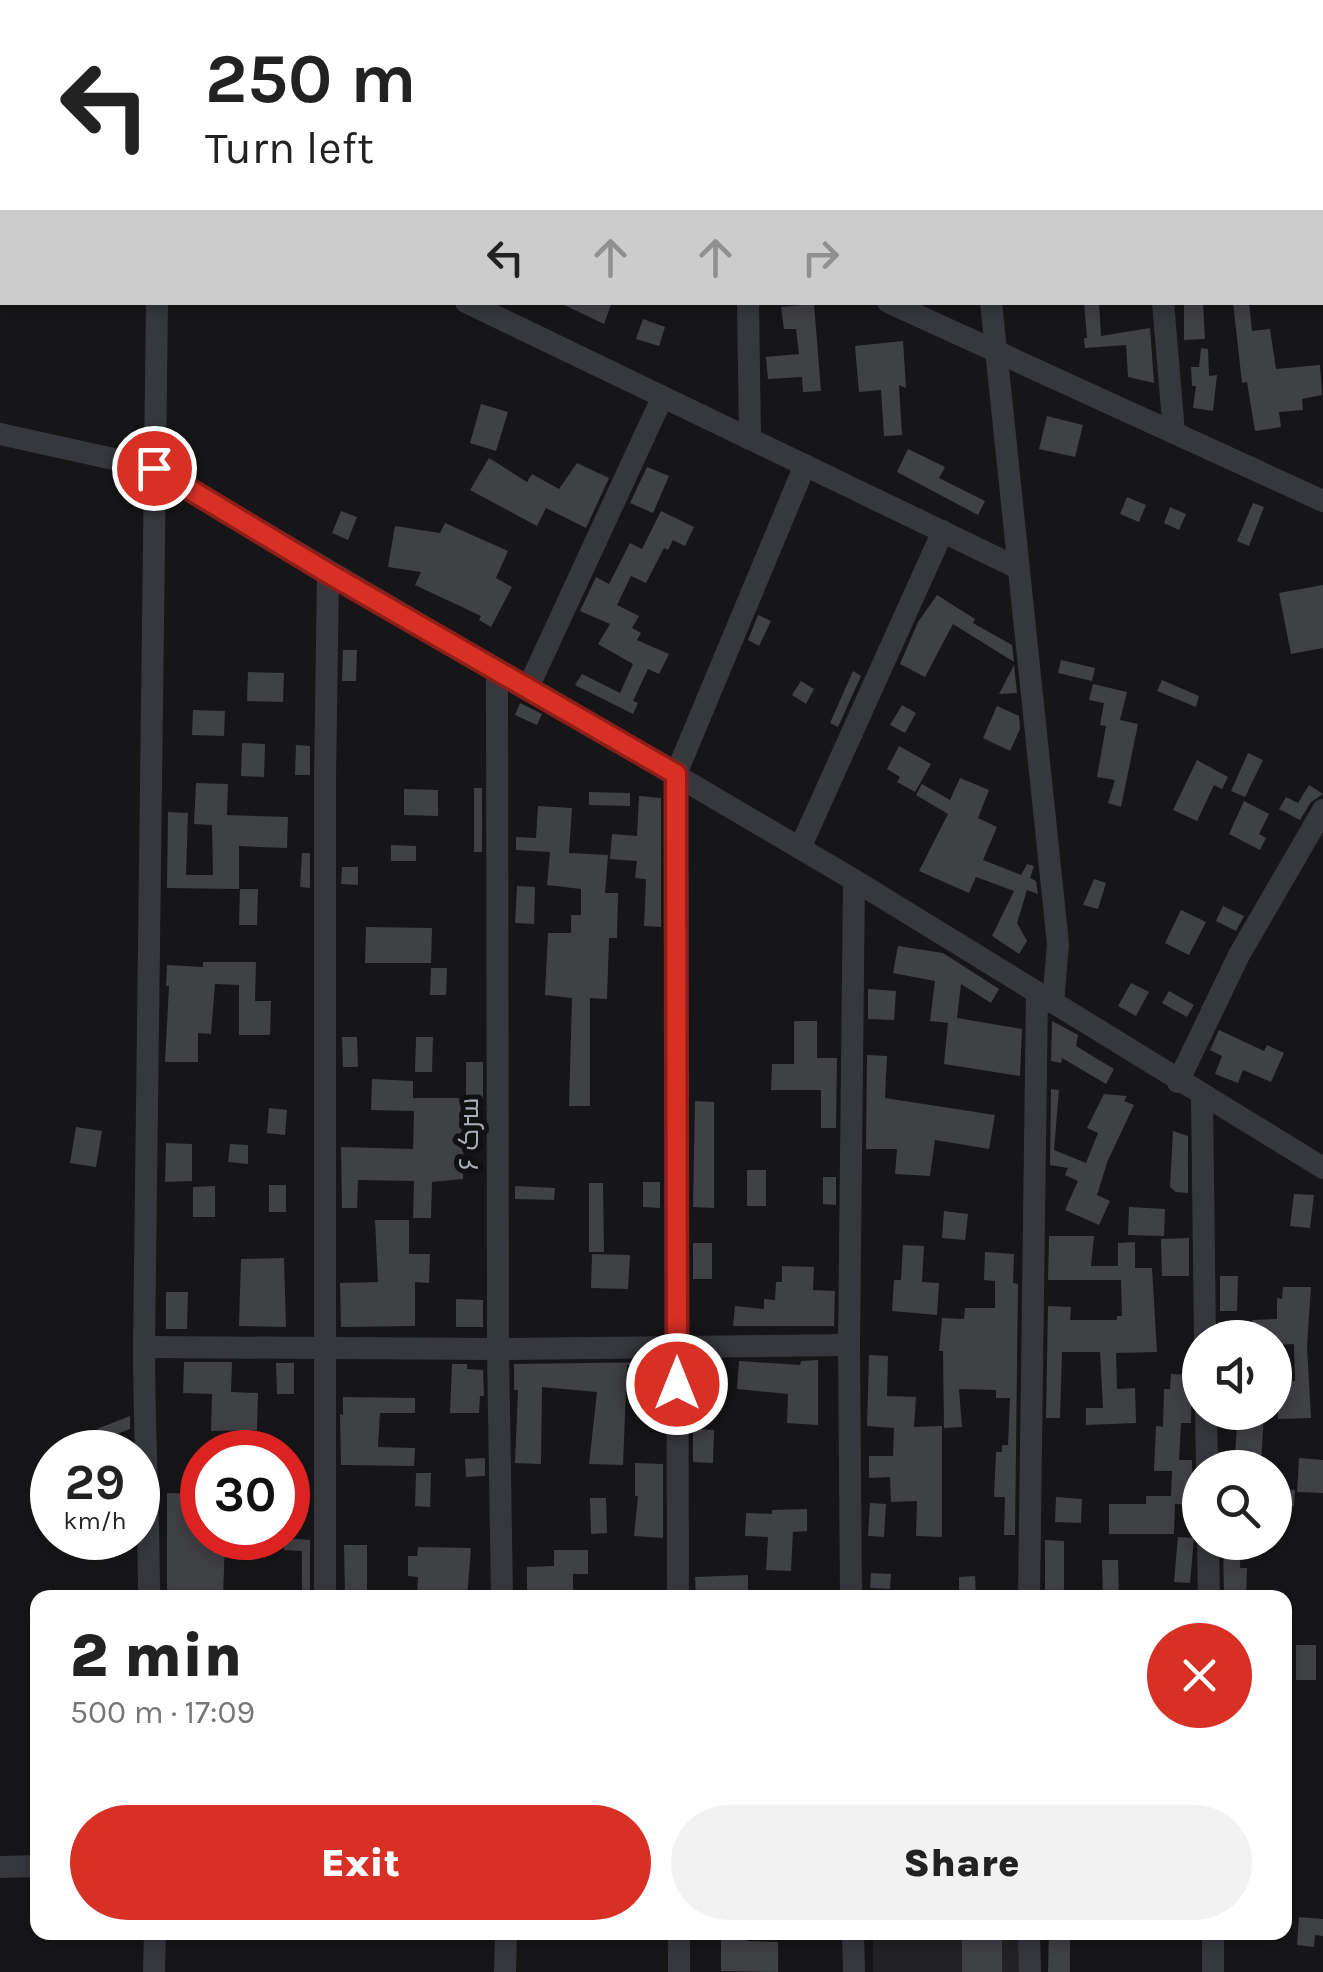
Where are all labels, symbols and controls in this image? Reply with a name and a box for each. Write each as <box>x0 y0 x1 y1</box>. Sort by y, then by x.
text: 250 m <box>205 38 417 120</box>
icon: left <box>40 40 170 170</box>
text: Turn left <box>205 122 374 174</box>
icon: left <box>478 230 533 285</box>
icon: ahead <box>583 230 638 285</box>
icon: ahead <box>688 230 743 285</box>
icon: right <box>793 230 848 285</box>
pin <box>112 426 197 511</box>
icon: arrive <box>127 441 182 496</box>
street label: سرک ۶ <box>452 1097 485 1171</box>
map controls <box>1182 1320 1292 1560</box>
button: sound <box>1182 1320 1292 1430</box>
position arrow <box>625 1332 729 1436</box>
speed limit sign: 30 <box>180 1430 310 1560</box>
button: search <box>1182 1450 1292 1560</box>
text: 29 <box>65 1453 125 1512</box>
text: km/h <box>63 1506 127 1535</box>
text: 2 min <box>70 1621 242 1691</box>
button: close <box>1147 1623 1252 1728</box>
text: 500 m · 17:09 <box>70 1694 255 1731</box>
button: Exit <box>70 1805 651 1920</box>
button: Share <box>671 1805 1252 1920</box>

